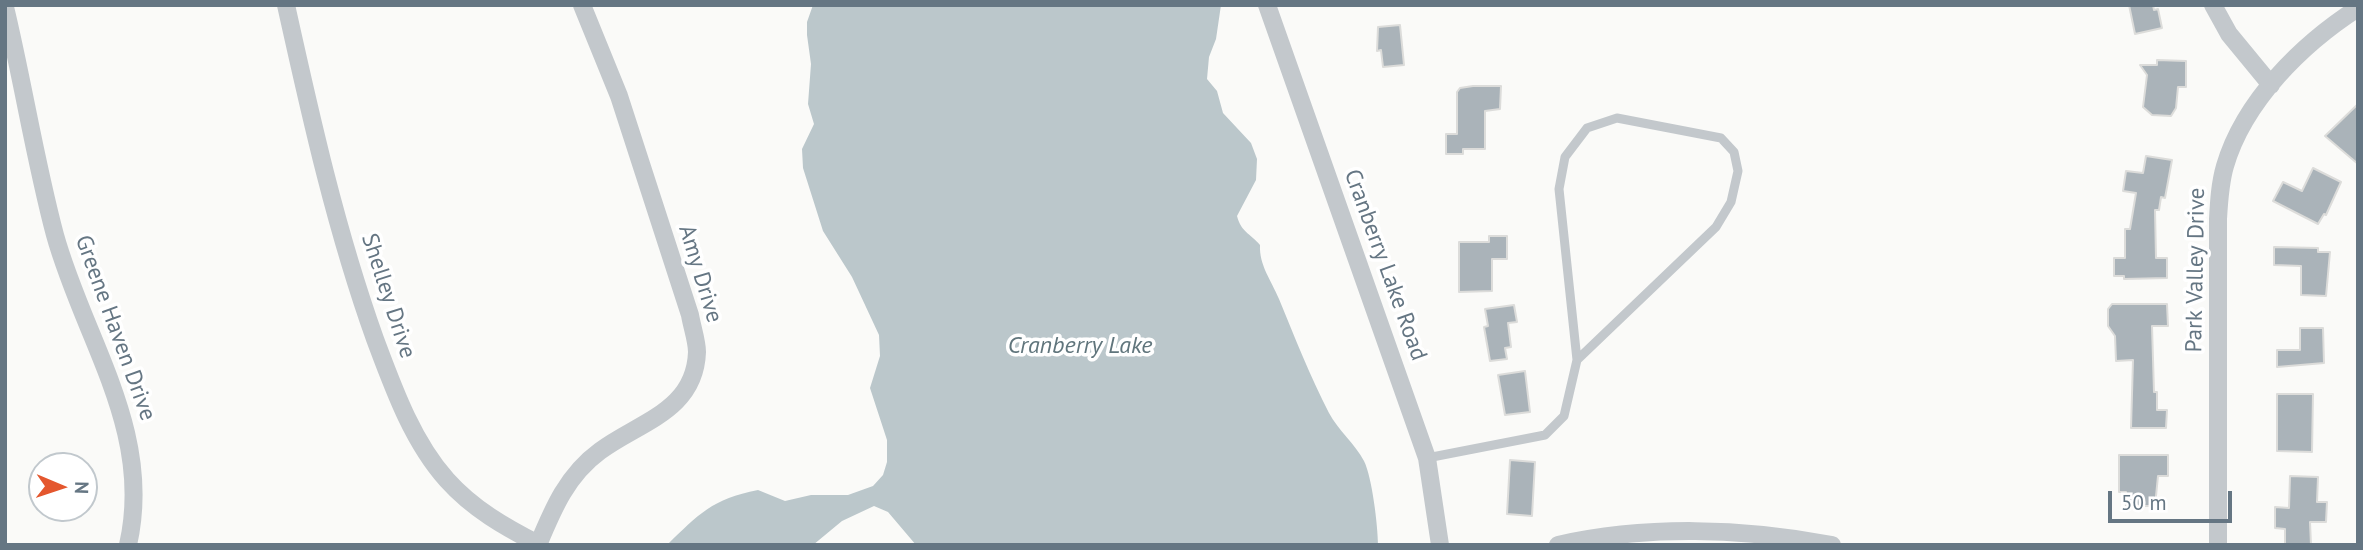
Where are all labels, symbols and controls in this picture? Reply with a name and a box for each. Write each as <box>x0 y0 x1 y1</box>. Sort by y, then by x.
street label: Cranberry Lake Road <box>1338 166 1432 364</box>
street label: Park Valley Drive <box>2181 187 2211 353</box>
street label: Amy Drive <box>672 222 728 326</box>
street label: Shelley Drive <box>355 230 421 362</box>
street label: Greene Haven Drive <box>69 232 161 424</box>
water label: Cranberry Lake <box>1008 332 1152 360</box>
north arrow <box>28 452 98 522</box>
scale bar <box>2111 476 2235 520</box>
text: N <box>70 481 94 494</box>
text: 50 m <box>2121 489 2167 516</box>

